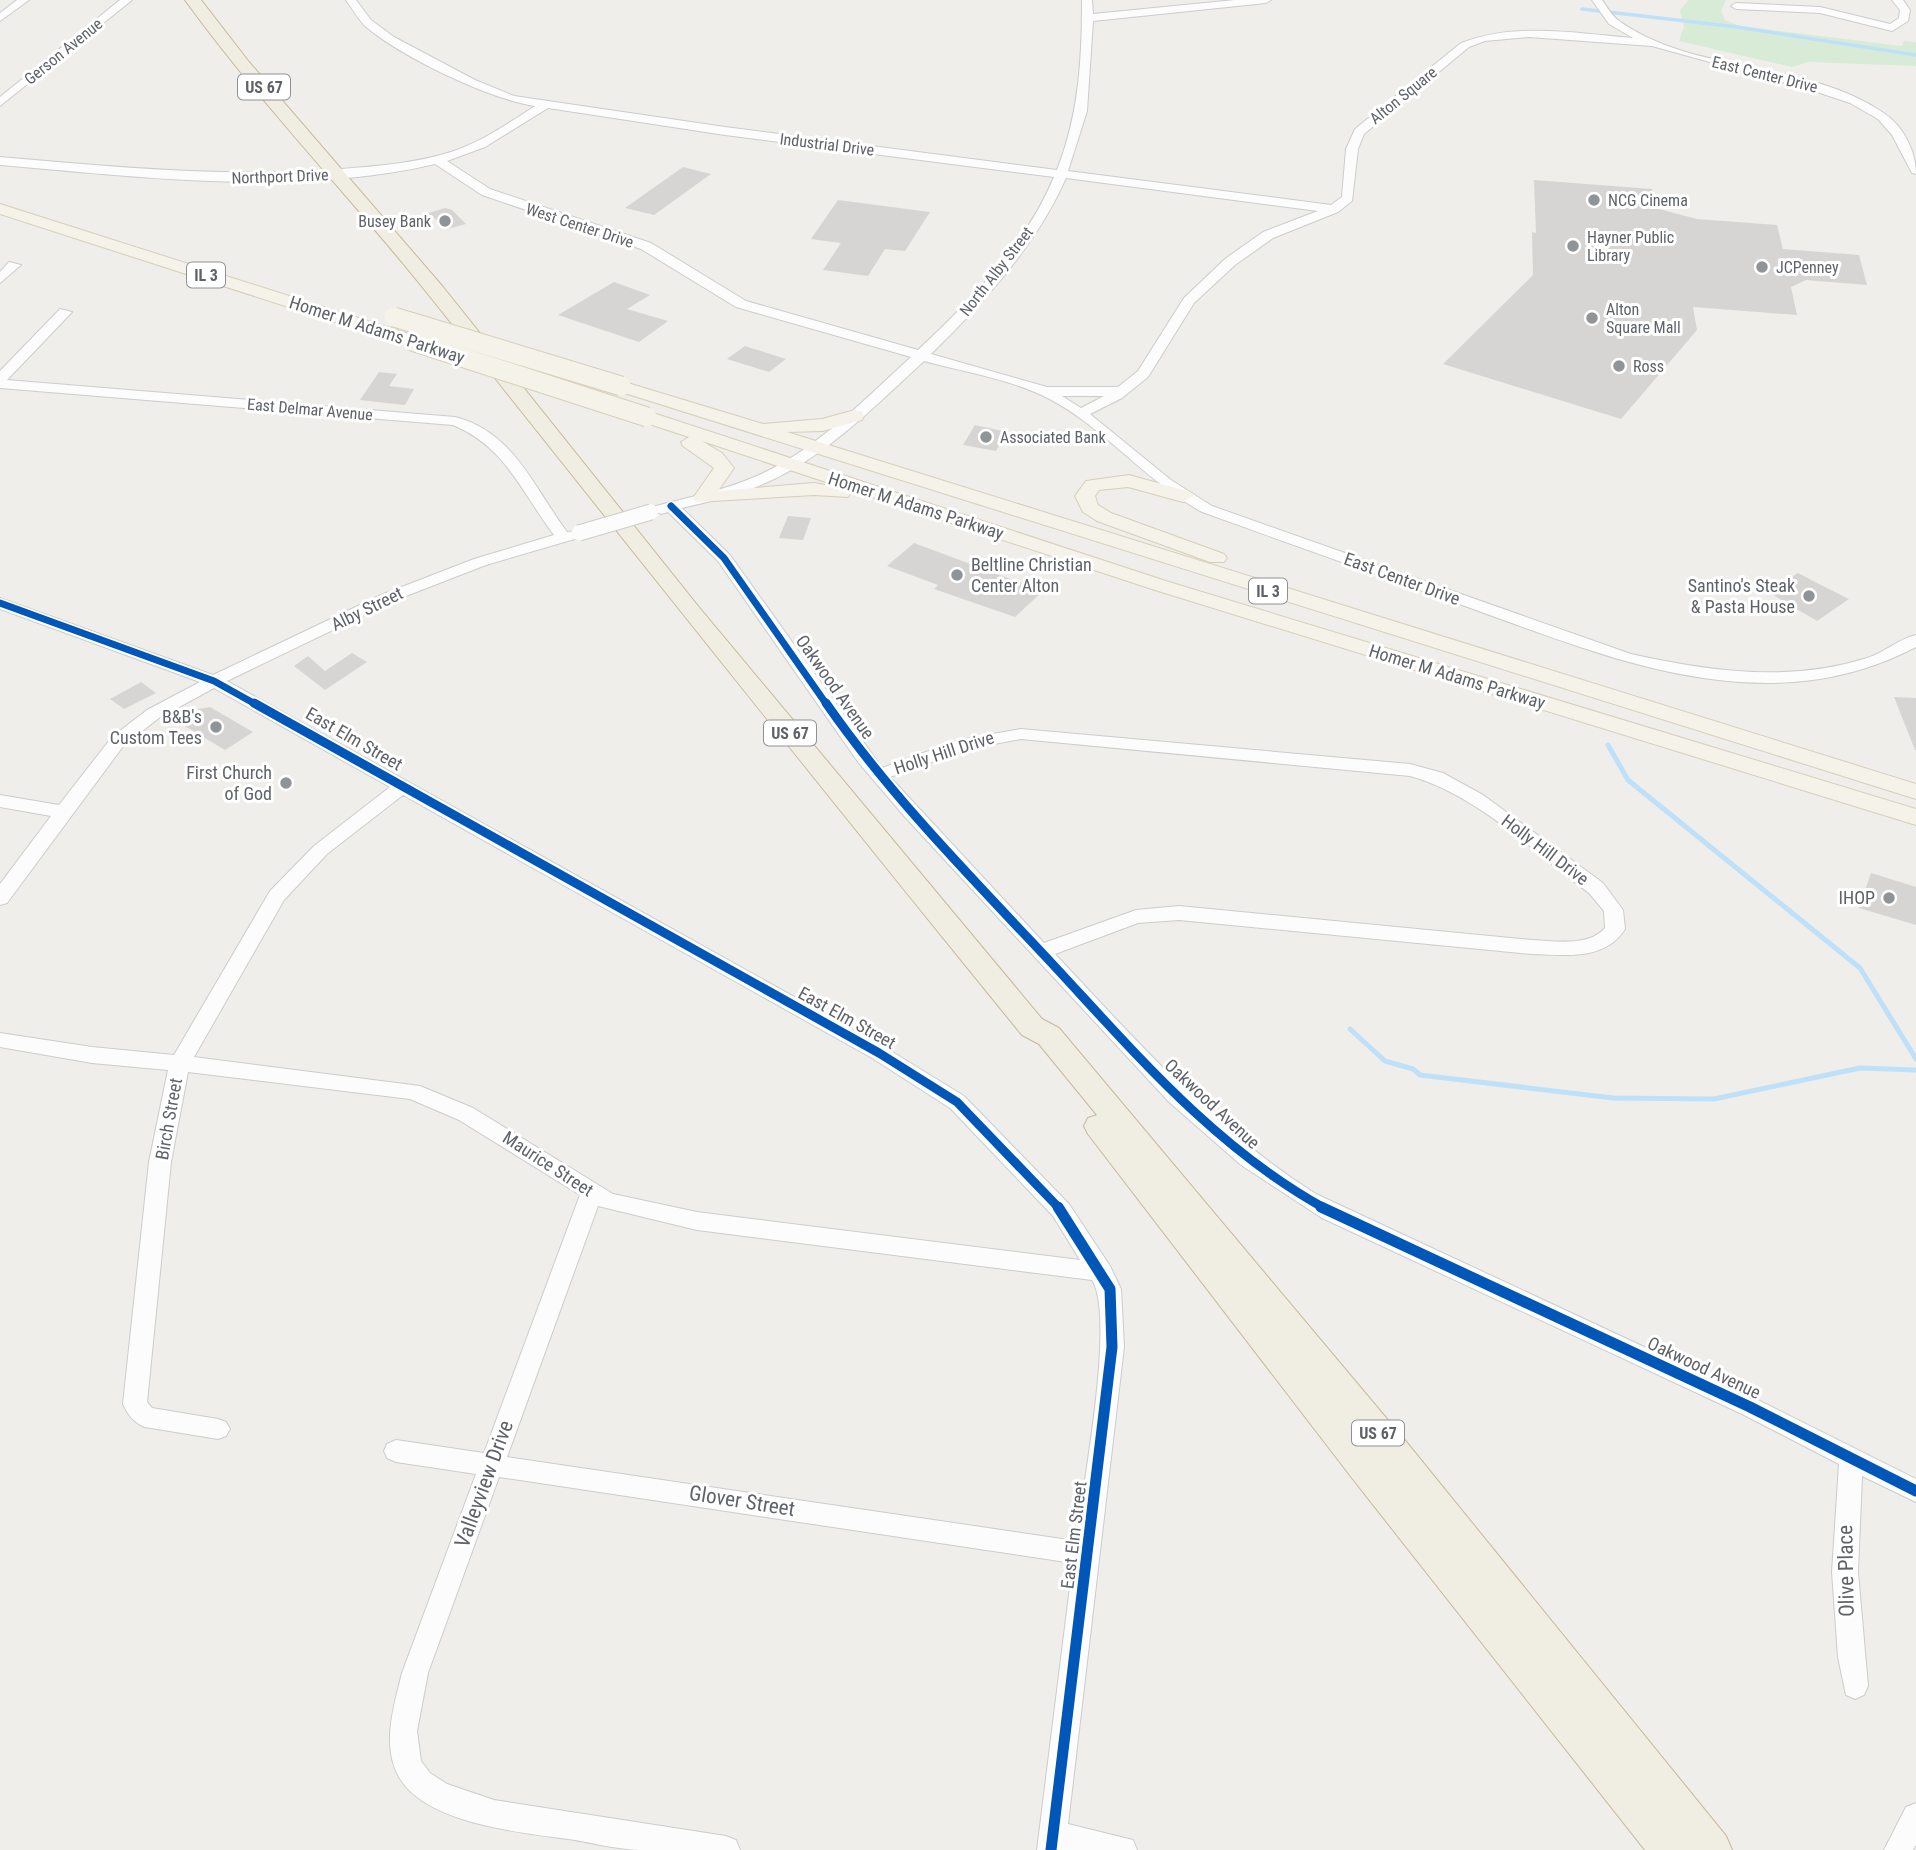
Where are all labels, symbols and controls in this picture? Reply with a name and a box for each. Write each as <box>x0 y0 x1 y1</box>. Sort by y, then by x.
street label: Gerson Avenue <box>21 14 106 89</box>
street label: East Center Drive <box>1710 52 1820 97</box>
street label: Alton Square <box>1366 63 1441 128</box>
road number: US 67 <box>238 74 290 100</box>
street label: Industrial Drive <box>779 129 875 160</box>
street label: Northport Drive <box>231 165 329 188</box>
place label: NCG Cinema <box>1608 191 1688 210</box>
marker: NCG Cinema <box>1586 192 1602 208</box>
street label: West Center Drive <box>524 199 636 252</box>
place label: Busey Bank <box>358 212 432 231</box>
marker: Busey Bank <box>437 213 453 229</box>
street label: North Alby Street <box>956 223 1037 320</box>
place label: Hayner Public Library <box>1587 228 1674 265</box>
marker: Hayner Public Library <box>1565 238 1581 254</box>
place label: JCPenney <box>1776 258 1839 277</box>
marker: JCPenney <box>1754 259 1770 275</box>
road number: IL 3 <box>187 262 225 288</box>
street label: Homer M Adams Parkway <box>287 291 468 368</box>
place label: Alton Square Mall <box>1606 300 1681 337</box>
marker: Alton Square Mall <box>1584 310 1600 326</box>
place label: Ross <box>1633 357 1664 376</box>
marker: Ross <box>1611 358 1627 374</box>
street label: East Delmar Avenue <box>246 395 374 424</box>
place label: Associated Bank <box>1000 428 1107 447</box>
marker: Associated Bank <box>978 429 994 445</box>
street label: Homer M Adams Parkway <box>826 467 1007 544</box>
street label: East Center Drive <box>1341 548 1463 609</box>
place label: Beltline Christian Center Alton <box>971 554 1092 596</box>
marker: Beltline Christian Center Alton <box>949 567 965 583</box>
place label: Santino's Steak & Pasta House <box>1688 575 1795 617</box>
road number: IL 3 <box>1249 578 1287 604</box>
street label: Alby Street <box>328 582 406 635</box>
marker: Santino's Steak & Pasta House <box>1801 588 1817 604</box>
street label: Oakwood Avenue <box>792 631 879 743</box>
street label: Homer M Adams Parkway <box>1367 640 1548 713</box>
street label: East Elm Street <box>302 702 406 775</box>
place label: B&B's Custom Tees <box>110 706 202 748</box>
marker: B&B's Custom Tees <box>208 719 224 735</box>
road number: US 67 <box>764 720 816 746</box>
street label: Holly Hill Drive <box>891 727 996 779</box>
place label: First Church of God <box>186 762 272 804</box>
marker: First Church of God <box>278 775 294 791</box>
street label: Holly Hill Drive <box>1498 810 1593 889</box>
place label: IHOP <box>1839 887 1875 908</box>
marker: IHOP <box>1881 890 1897 906</box>
street label: East Elm Street <box>795 982 900 1053</box>
street label: Oakwood Avenue <box>1160 1054 1264 1153</box>
street label: Birch Street <box>151 1076 186 1161</box>
street label: Maurice Street <box>499 1127 597 1201</box>
street label: Oakwood Avenue <box>1644 1332 1764 1403</box>
street label: Valleyview Drive <box>450 1417 518 1551</box>
road number: US 67 <box>1352 1420 1404 1446</box>
street label: East Elm Street <box>1056 1480 1091 1590</box>
street label: Glover Street <box>687 1481 797 1521</box>
street label: Olive Place <box>1833 1525 1859 1617</box>

